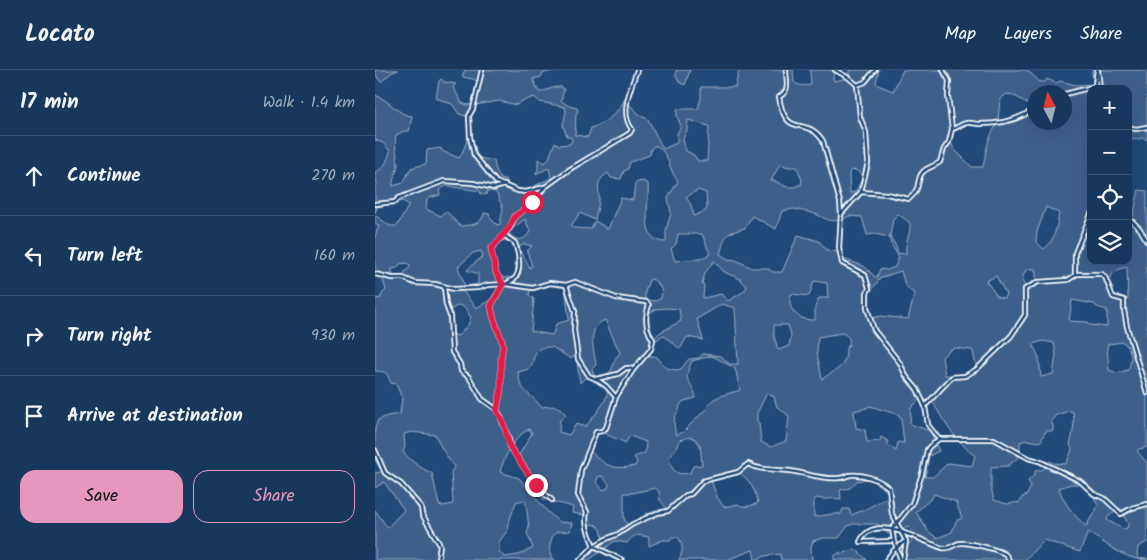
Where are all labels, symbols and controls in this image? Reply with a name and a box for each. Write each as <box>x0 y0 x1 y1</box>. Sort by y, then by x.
text: Locato <box>25 15 95 54</box>
text: Map <box>945 20 976 49</box>
text: Layers <box>1004 20 1052 49</box>
text: Share <box>1080 20 1122 49</box>
north arrow <box>1027 85 1072 130</box>
map controls <box>1087 85 1132 265</box>
button: + <box>1087 85 1132 130</box>
text: 17 min <box>20 86 79 119</box>
text: Walk · 1.4 km <box>263 90 355 115</box>
button: − <box>1087 130 1132 175</box>
text: Continue <box>67 161 140 191</box>
icon: ahead <box>20 162 48 190</box>
text: 270 m <box>311 163 355 188</box>
button: locate <box>1087 175 1132 220</box>
route start <box>521 191 544 214</box>
button: layers <box>1087 220 1132 265</box>
text: Turn left <box>67 241 142 271</box>
icon: left <box>20 242 48 270</box>
text: 160 m <box>314 243 355 268</box>
text: Turn right <box>67 321 152 351</box>
icon: right <box>20 322 48 350</box>
text: 930 m <box>311 323 355 348</box>
text: Arrive at destination <box>67 401 243 431</box>
icon: arrive <box>20 402 48 430</box>
button: Save <box>20 470 183 523</box>
button: Share <box>193 470 355 523</box>
route end <box>525 474 548 497</box>

